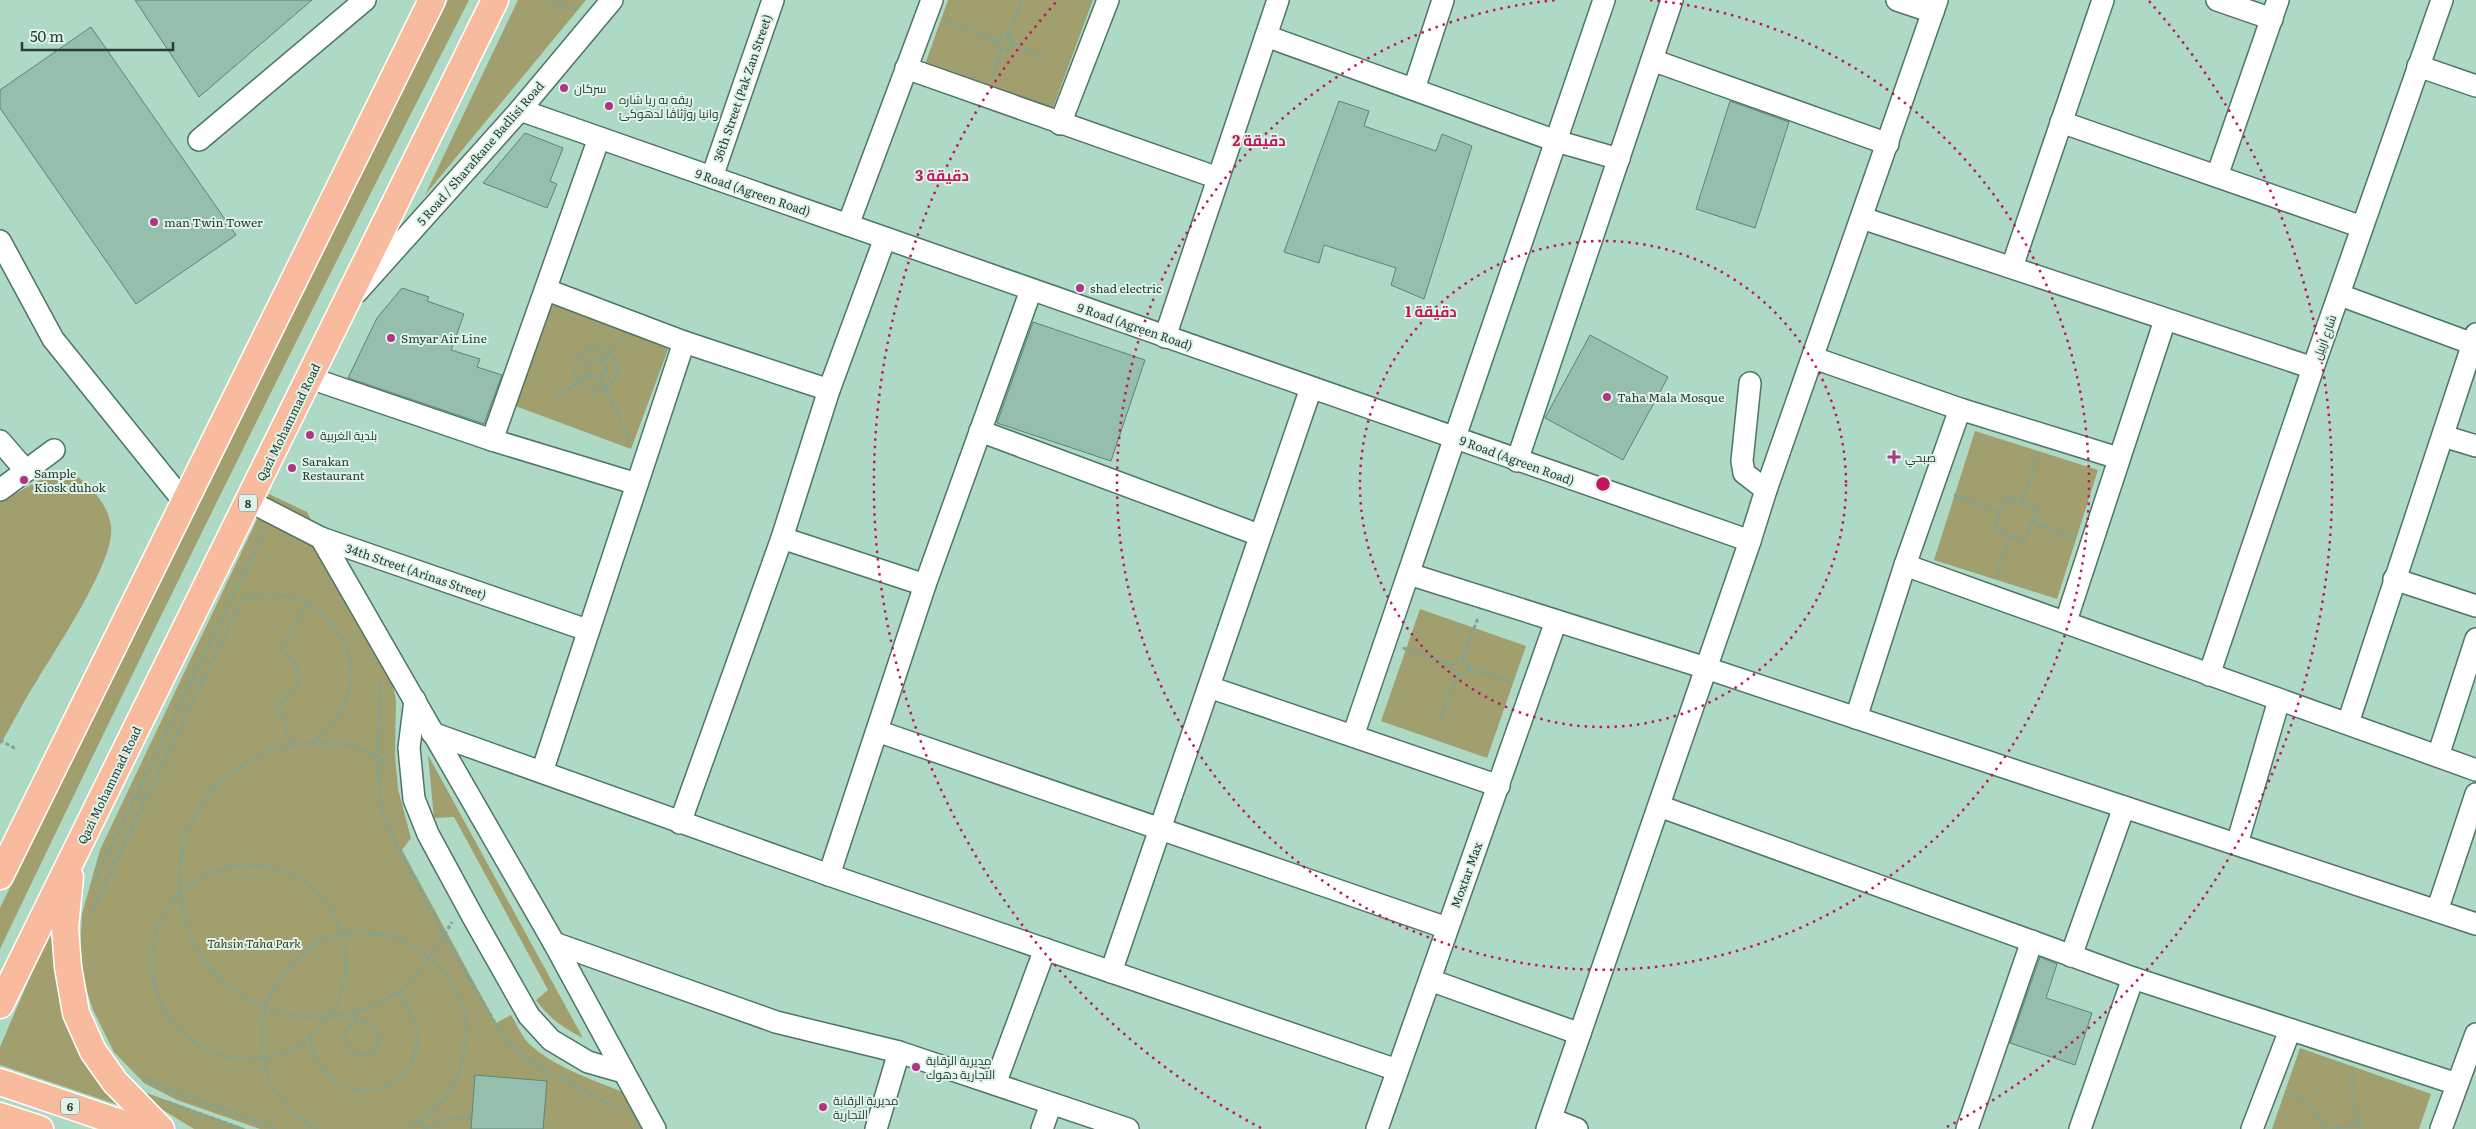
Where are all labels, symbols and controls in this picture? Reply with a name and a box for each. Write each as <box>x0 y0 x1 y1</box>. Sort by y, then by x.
street label: 36th Street (Pak Zan Street) <box>708 12 776 164</box>
scale bar <box>22 20 174 52</box>
text: 50 m <box>30 24 64 47</box>
street label: 5 Road / Sharafkane Badlisi Road <box>412 76 548 229</box>
place label: سركان <box>574 79 606 97</box>
marker: سركان <box>558 82 570 94</box>
place label: ريڤه به ريا شاره وانيا روژئاڤا لدهوكئ <box>619 90 719 122</box>
marker: ريڤه به ريا شاره وانيا روژئاڤا لدهوكئ <box>603 100 615 112</box>
text: 2 دقيقة <box>1232 128 1286 151</box>
text: 3 دقيقة <box>915 163 969 186</box>
street label: 9 Road (Agreen Road) <box>693 164 813 220</box>
place label: man Twin Tower <box>164 213 263 231</box>
marker: man Twin Tower <box>148 216 160 228</box>
place label: shad electric <box>1090 279 1162 297</box>
marker: shad electric <box>1074 282 1086 294</box>
street label: 9 Road (Agreen Road) <box>1075 298 1195 354</box>
text: 1 دقيقة <box>1405 299 1457 322</box>
street label: شارع اربيل <box>2307 312 2341 362</box>
place label: Smyar Air Line <box>401 329 487 347</box>
marker: Smyar Air Line <box>385 332 397 344</box>
street label: Qazi Mohammad Road <box>252 359 325 484</box>
place label: Taha Mala Mosque <box>1617 388 1724 406</box>
marker: Taha Mala Mosque <box>1601 391 1613 403</box>
place label: بلدية الغربية <box>320 426 377 444</box>
marker: بلدية الغربية <box>304 429 316 441</box>
street label: 9 Road (Agreen Road) <box>1457 431 1577 489</box>
place label: صبحي <box>1905 448 1936 468</box>
marker: صبحي <box>1887 450 1901 464</box>
place label: Sarakan Restaurant <box>302 452 365 484</box>
marker: Sarakan Restaurant <box>286 462 298 474</box>
place label: Sample Kiosk duhok <box>34 464 107 496</box>
marker: Sample Kiosk duhok <box>18 474 30 486</box>
centre of rings <box>1594 475 1612 493</box>
road number: 8 <box>239 494 257 512</box>
street label: 34th Street (Arinas Street) <box>343 538 489 604</box>
street label: Qazi Mohammad Road <box>73 722 146 847</box>
street label: Moxtar Max <box>1446 839 1486 911</box>
park label: Tahsin Taha Park <box>207 934 301 952</box>
place label: مديرية الرقابة التجارية دهوك <box>926 1051 995 1083</box>
marker: مديرية الرقابة التجارية دهوك <box>910 1061 922 1073</box>
place label: مديرية الرقابة التجارية <box>833 1091 899 1123</box>
road number: 6 <box>61 1098 79 1114</box>
marker: مديرية الرقابة التجارية <box>817 1101 829 1113</box>

